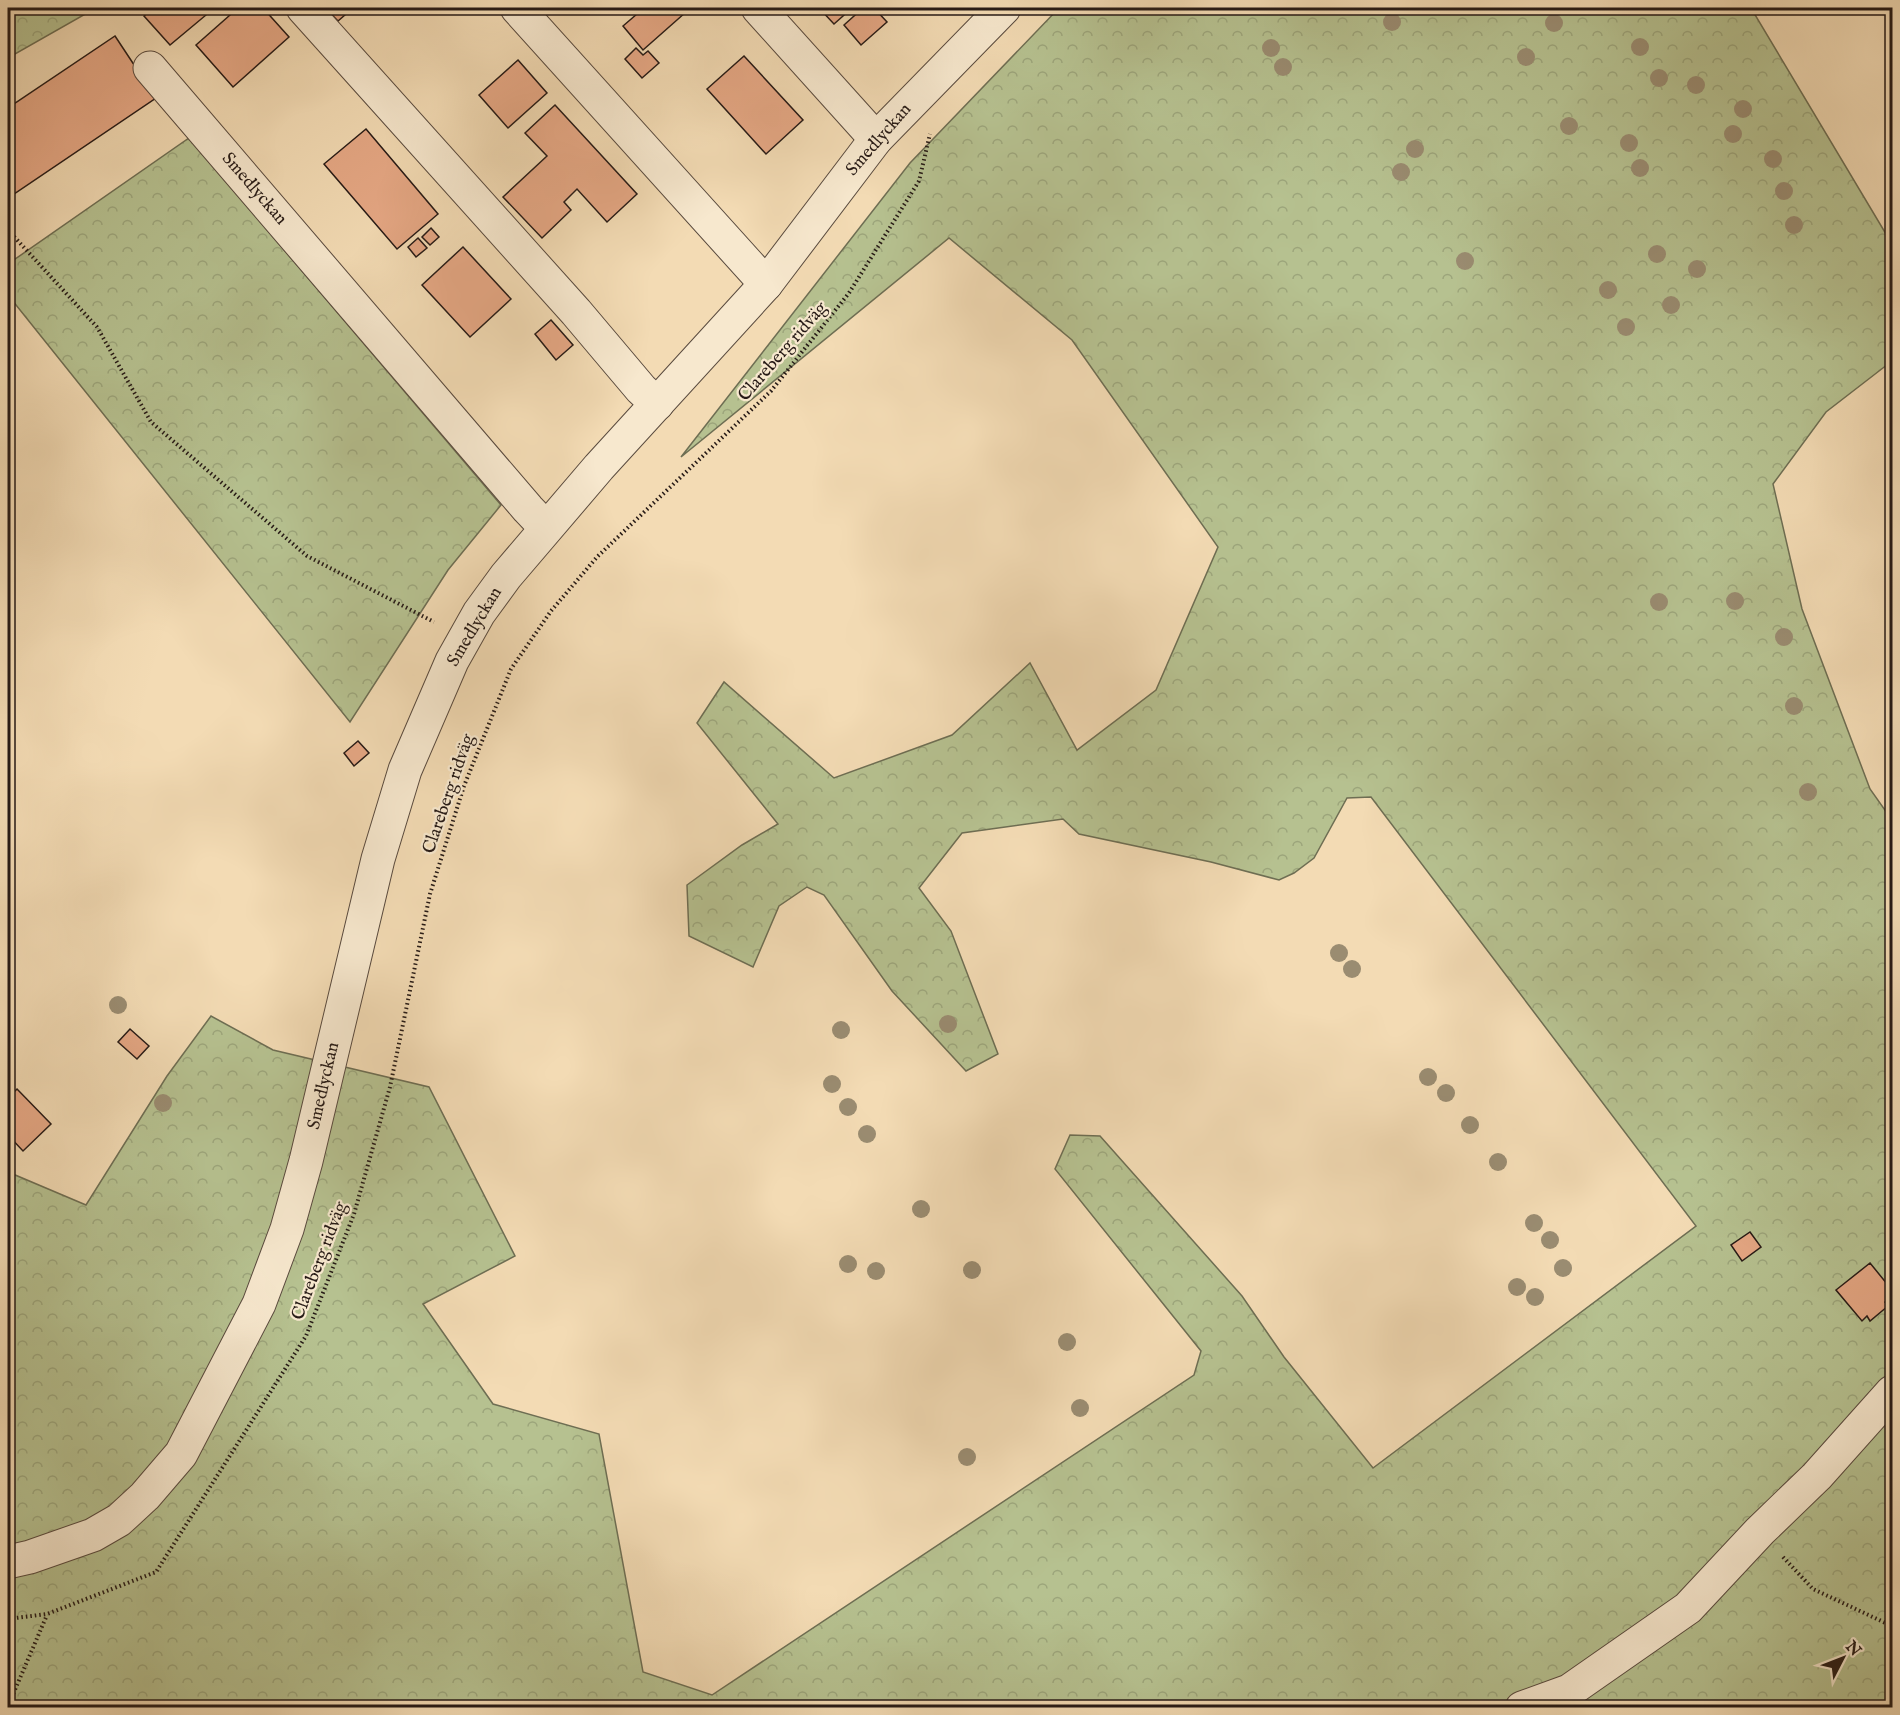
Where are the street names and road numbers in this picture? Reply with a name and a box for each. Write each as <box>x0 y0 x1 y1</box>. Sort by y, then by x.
street label: Smedlyckan <box>841 99 917 181</box>
street label: Smedlyckan <box>216 148 292 230</box>
street label: Clareberg ridväg <box>733 297 833 407</box>
street label: Smedlyckan <box>442 583 508 671</box>
street label: Clareberg ridväg <box>418 731 480 857</box>
street label: Smedlyckan <box>303 1040 345 1132</box>
street label: Clareberg ridväg <box>287 1198 353 1323</box>

